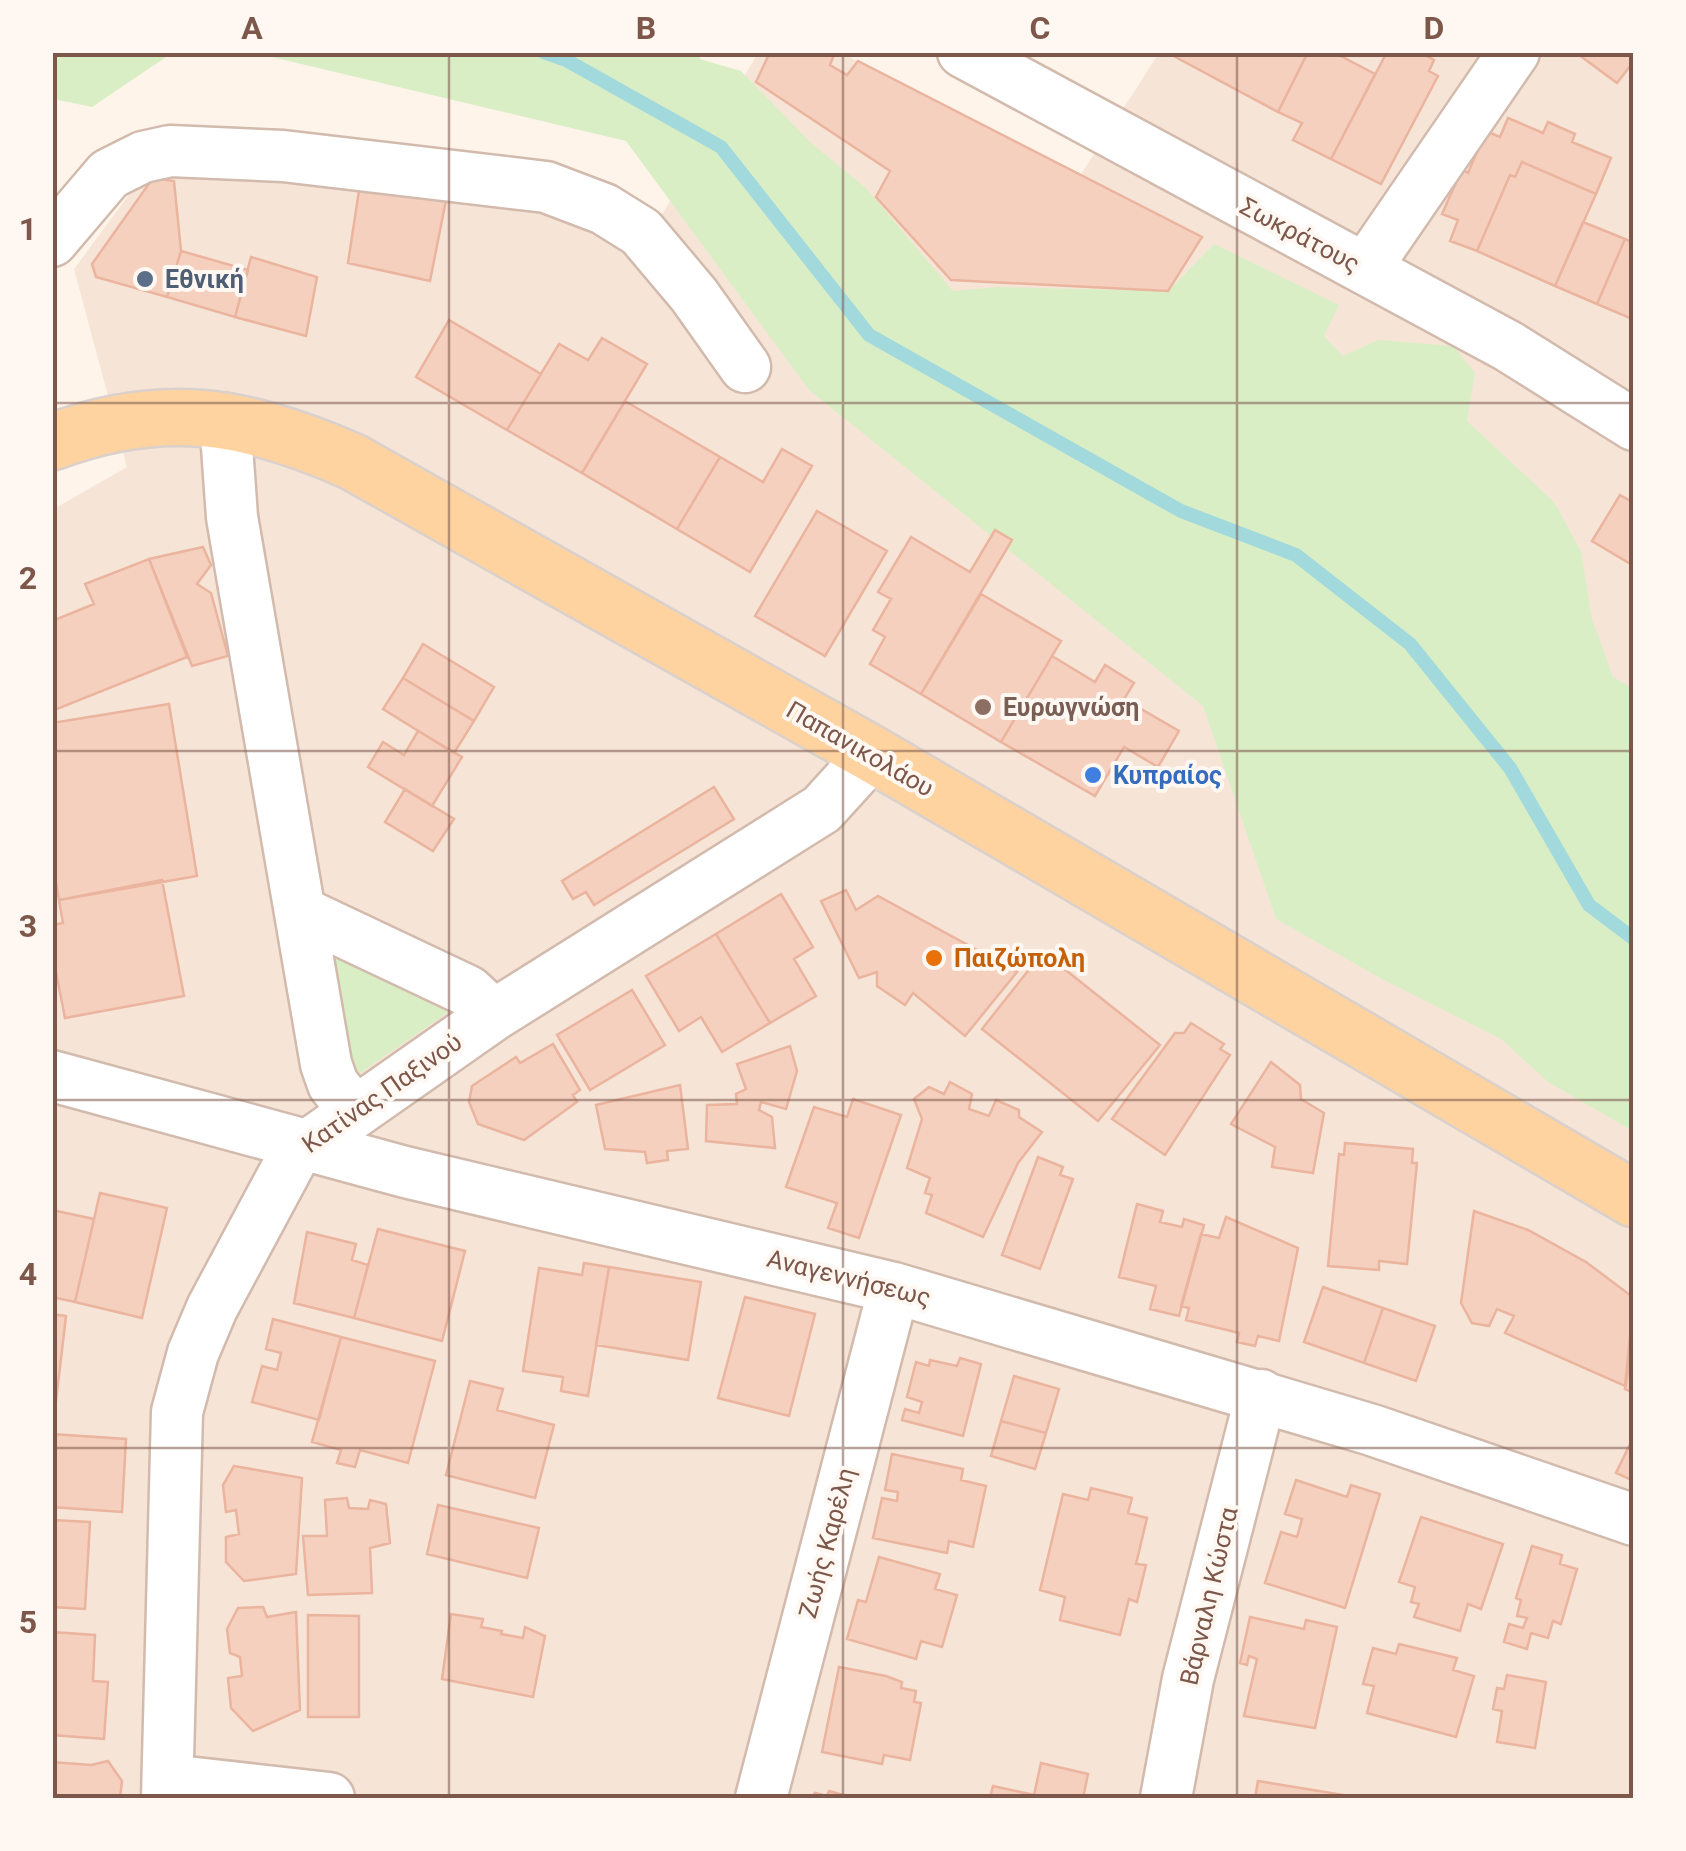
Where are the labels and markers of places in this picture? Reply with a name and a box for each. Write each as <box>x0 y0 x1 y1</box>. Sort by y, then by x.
place label: Εθνική <box>165 265 244 294</box>
marker: Εθνική <box>134 268 156 290</box>
place label: Ευρωγνώση <box>1003 693 1139 722</box>
marker: Ευρωγνώση <box>972 696 994 718</box>
place label: Κυπραίος <box>1113 761 1222 790</box>
marker: Κυπραίος <box>1082 764 1104 786</box>
place label: Παιζώπολη <box>954 944 1085 973</box>
marker: Παιζώπολη <box>923 947 945 969</box>

